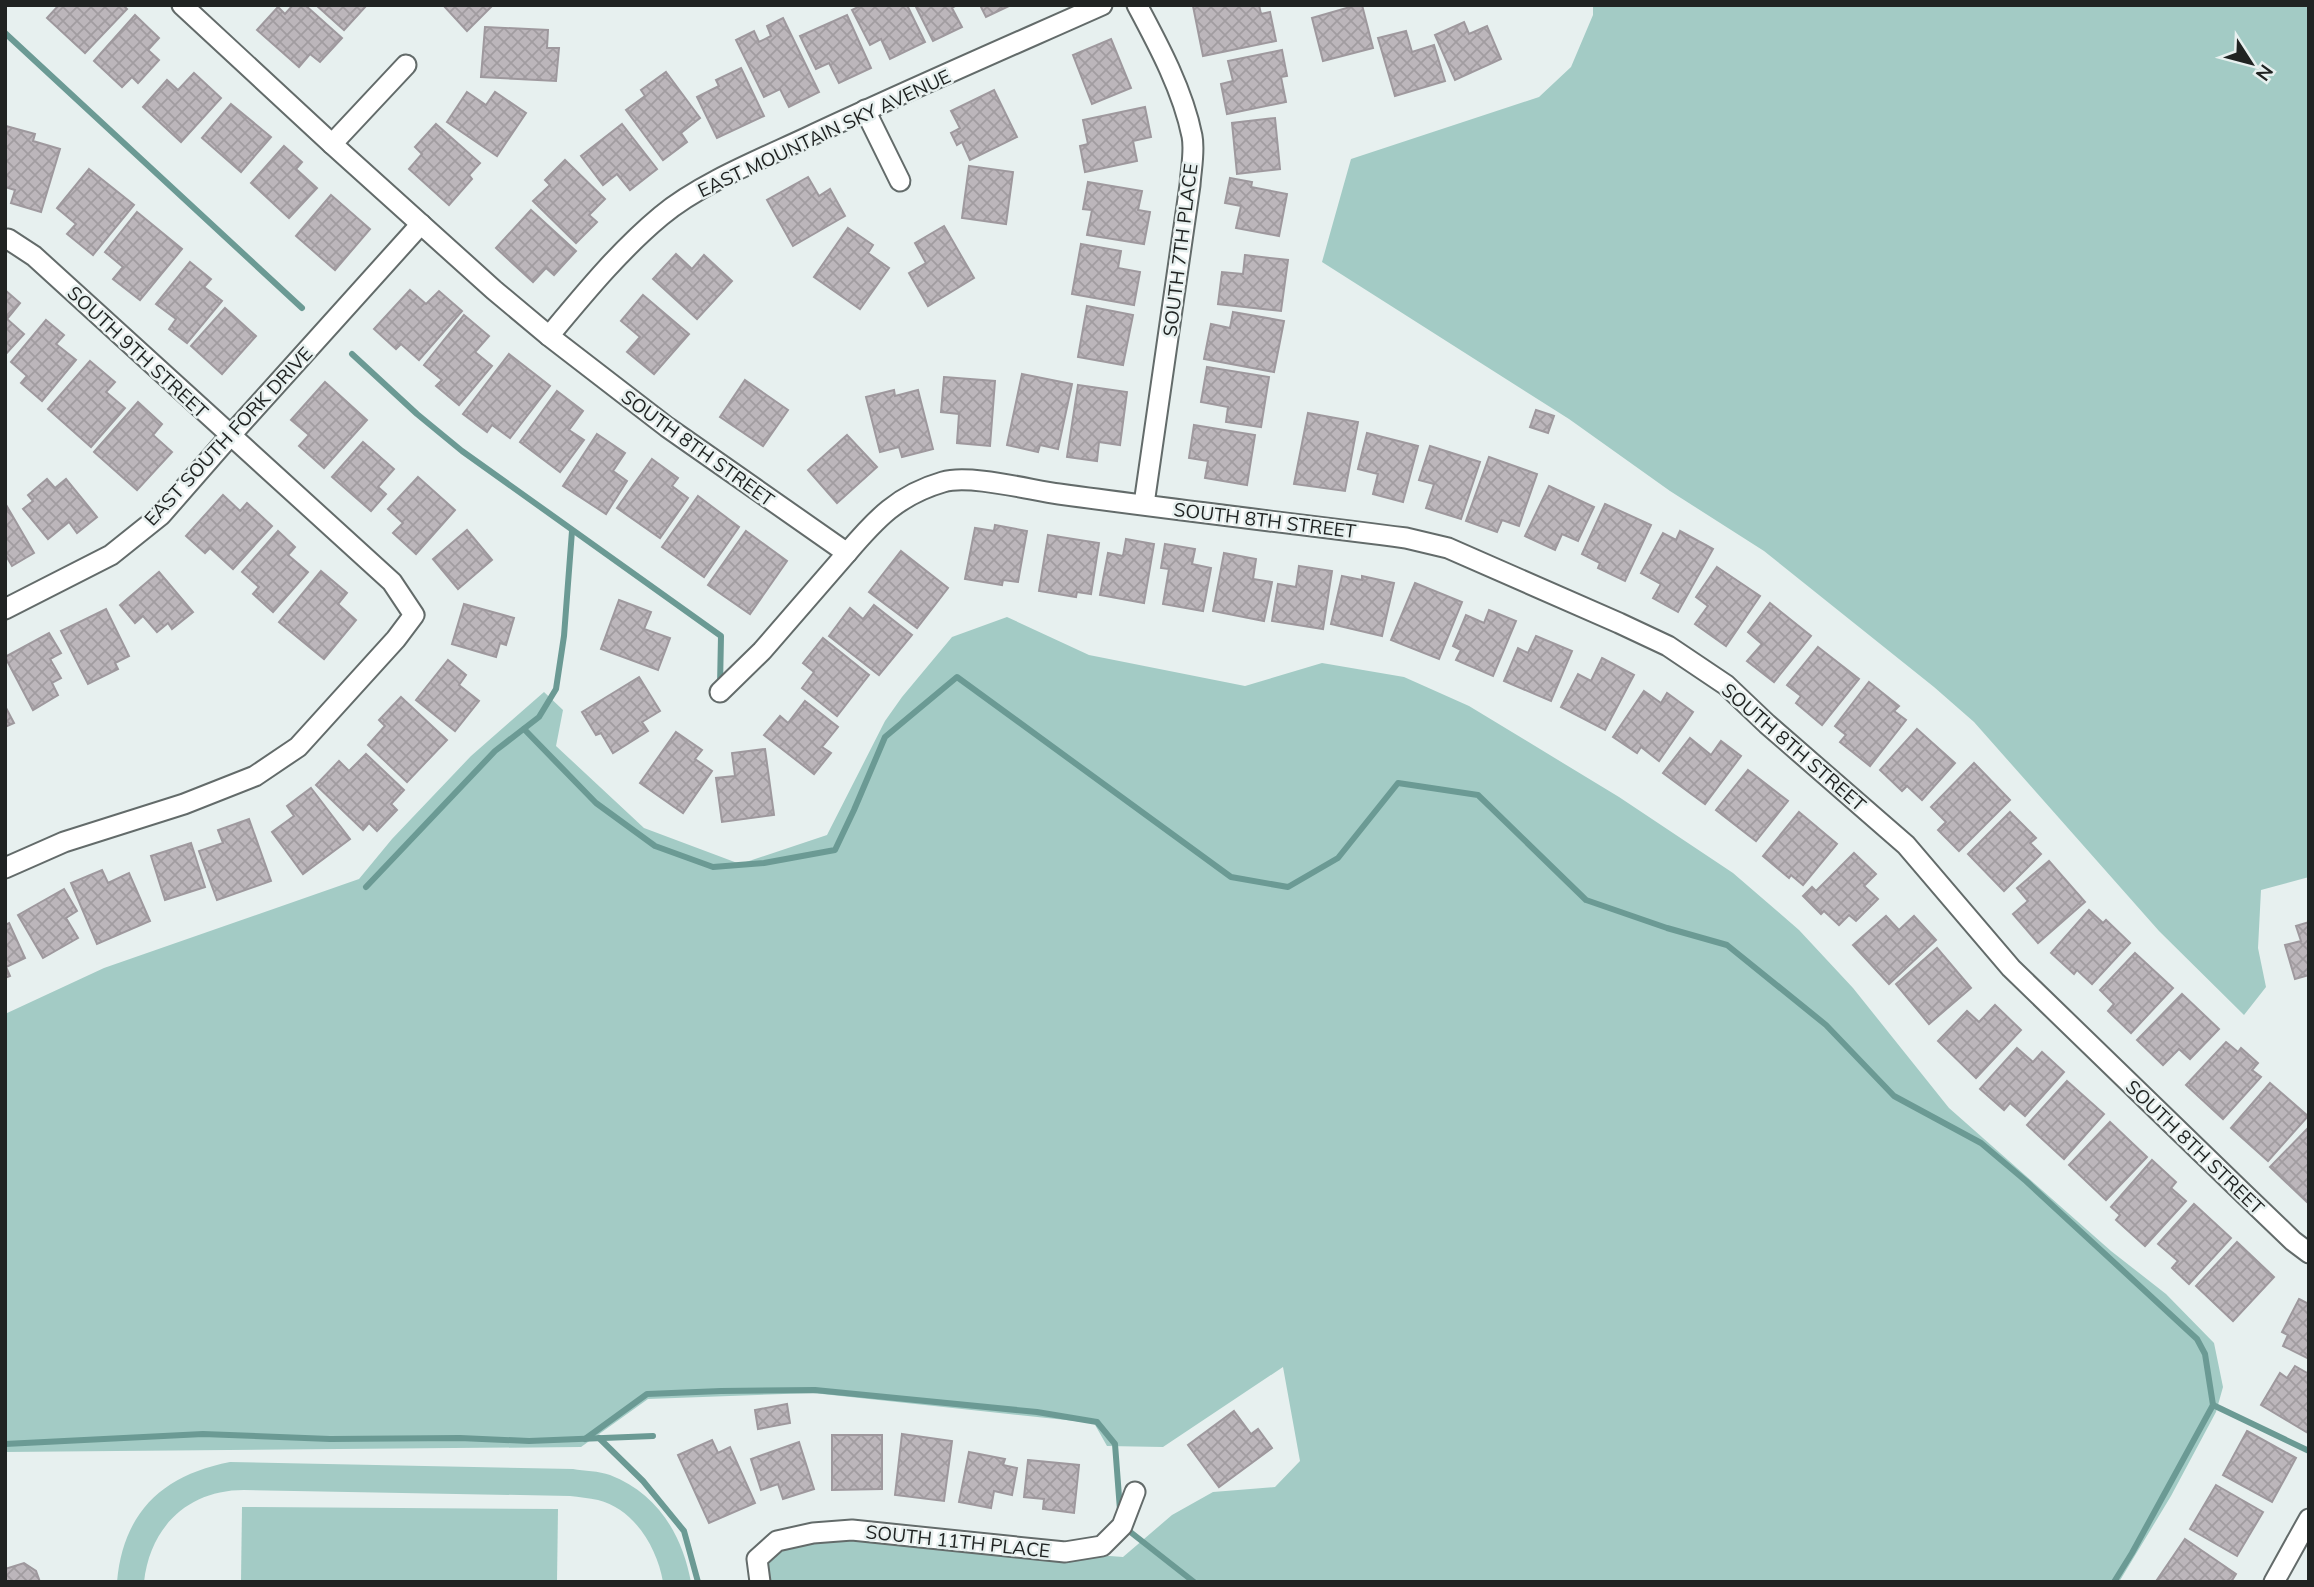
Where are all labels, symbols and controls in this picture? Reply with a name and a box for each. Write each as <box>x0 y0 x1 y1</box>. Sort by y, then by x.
north arrow <box>2216 28 2286 98</box>
text: N <box>2251 60 2279 86</box>
street label: EAST MOUNTAIN SKY AVENUE <box>694 64 954 202</box>
street label: SOUTH 7TH PLACE <box>1157 162 1203 338</box>
street label: SOUTH 9TH STREET <box>63 281 214 424</box>
street label: EAST SOUTH FORK DRIVE <box>139 342 317 530</box>
street label: SOUTH 8TH STREET <box>617 384 780 512</box>
street label: SOUTH 8TH STREET <box>1172 497 1358 543</box>
street label: SOUTH 8TH STREET <box>1717 678 1872 817</box>
street label: SOUTH 8TH STREET <box>2121 1075 2270 1220</box>
street label: SOUTH 11TH PLACE <box>865 1519 1051 1563</box>

